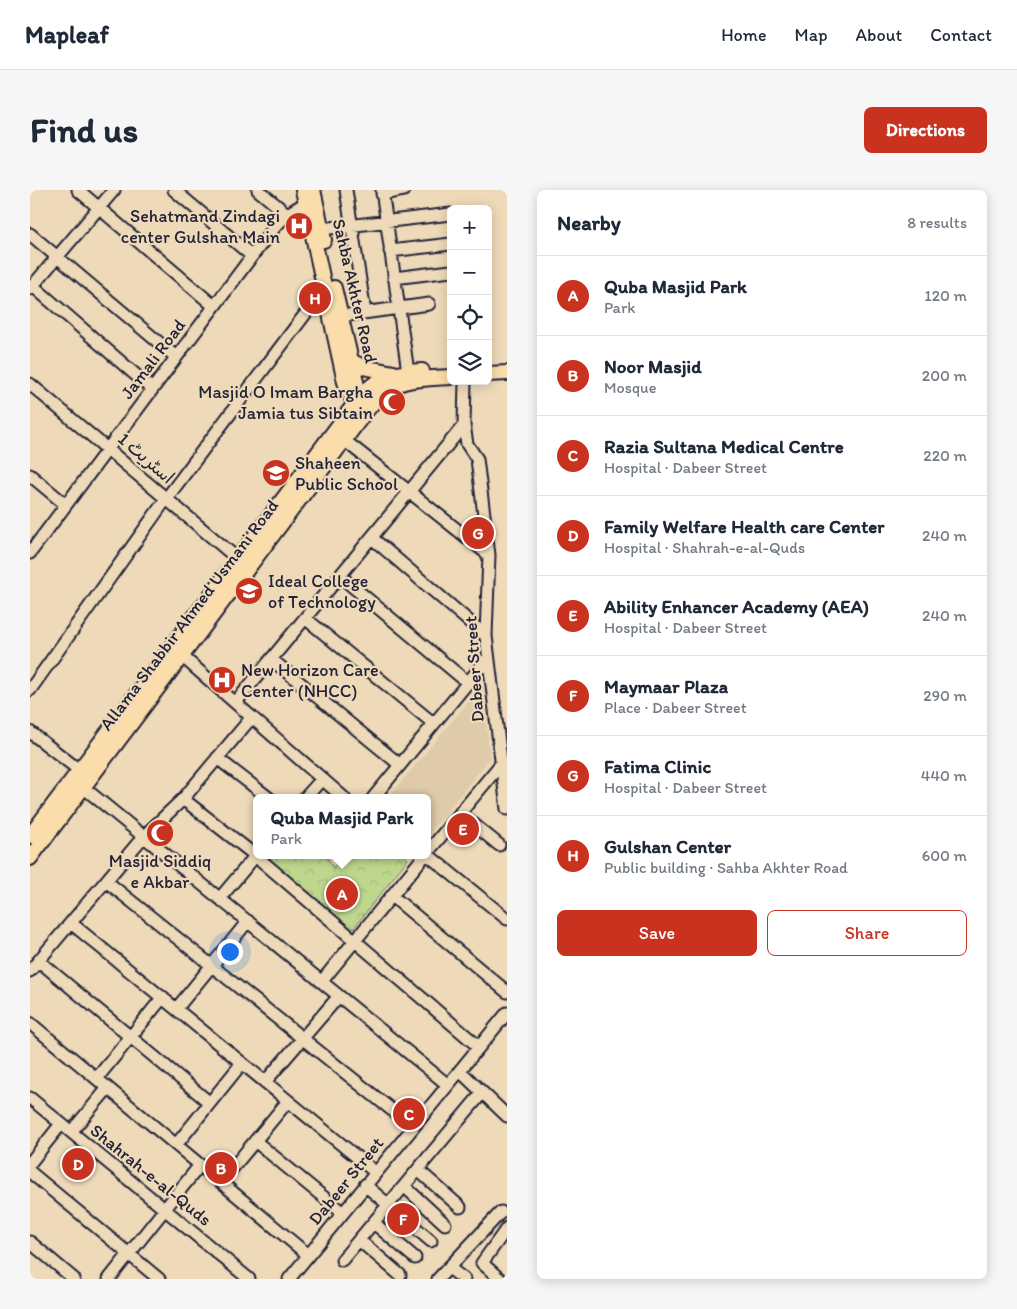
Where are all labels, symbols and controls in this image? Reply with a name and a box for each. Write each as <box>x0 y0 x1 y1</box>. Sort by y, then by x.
text: Mapleaf <box>25 20 109 49</box>
text: Home <box>721 24 767 46</box>
text: Map <box>795 24 828 46</box>
text: About <box>856 24 902 46</box>
text: Contact <box>930 24 992 46</box>
button: Directions <box>864 107 987 153</box>
text: Find us <box>30 109 138 151</box>
place label: Sehatmand Zindagi center Gulshan Main <box>121 205 280 248</box>
map controls <box>447 205 492 385</box>
button: + <box>447 205 492 250</box>
text: Nearby <box>557 210 621 235</box>
hospital icon: Sehatmand Zindagi center Gulshan Main <box>284 211 314 241</box>
text: 8 results <box>907 213 967 232</box>
street label: Sahba Akhter Road <box>328 217 382 365</box>
button: − <box>447 250 492 295</box>
text: Quba Masjid Park <box>604 275 747 298</box>
pin: H <box>299 279 331 317</box>
text: A <box>568 286 578 305</box>
text: 120 m <box>924 286 967 305</box>
button: locate <box>447 295 492 340</box>
text: Park <box>604 298 635 317</box>
street label: Jamali Road <box>116 315 190 403</box>
button: layers <box>447 340 492 385</box>
text: Noor Masjid <box>604 355 702 378</box>
text: B <box>568 366 578 385</box>
text: 200 m <box>922 366 967 385</box>
text: Mosque <box>604 378 657 397</box>
place label: Masjid O Imam Bargha Jamia tus Sibtain <box>198 381 374 424</box>
mosque icon: Masjid O Imam Bargha Jamia tus Sibtain <box>377 387 407 417</box>
street label: اسٹریٹ 1 <box>113 428 179 488</box>
text: Razia Sultana Medical Centre <box>604 435 844 458</box>
text: C <box>568 446 578 465</box>
text: 220 m <box>923 446 967 465</box>
place label: Shaheen Public School <box>295 452 398 495</box>
school or university icon: Shaheen Public School <box>261 458 291 488</box>
text: Hospital · Dabeer Street <box>604 458 767 477</box>
street label: Allama Shabbir Ahmed Usmani Road <box>95 495 283 735</box>
pin: G <box>462 514 494 552</box>
text: Family Welfare Health care Center <box>604 515 884 538</box>
text: D <box>568 526 578 545</box>
text: 240 m <box>922 526 967 545</box>
text: Hospital · Shahrah-e-al-Quds <box>604 538 805 557</box>
place label: Ideal College of Technology <box>268 570 376 613</box>
school or university icon: Ideal College of Technology <box>234 576 264 606</box>
text: Ability Enhancer Academy (AEA) <box>604 595 869 618</box>
text: E <box>569 606 577 625</box>
text: 240 m <box>922 606 967 625</box>
street label: Dabeer Street <box>459 615 489 723</box>
text: Hospital · Dabeer Street <box>604 618 767 637</box>
place label: New Horizon Care Center (NHCC) <box>241 659 379 702</box>
hospital icon: New Horizon Care Center (NHCC) <box>207 665 237 695</box>
text: Maymaar Plaza <box>604 675 728 698</box>
text: F <box>569 686 577 705</box>
text: 290 m <box>923 686 967 705</box>
text: Place · Dabeer Street <box>604 698 747 717</box>
text: Fatima Clinic <box>604 755 711 778</box>
text: G <box>567 766 579 785</box>
text: 440 m <box>921 766 967 785</box>
text: Hospital · Dabeer Street <box>604 778 767 797</box>
popup <box>253 794 431 859</box>
text: Quba Masjid Park <box>271 806 413 829</box>
pin: E <box>447 810 479 848</box>
mosque icon: Masjid Siddiq e Akbar <box>145 818 175 848</box>
text: Park <box>271 829 302 848</box>
text: Gulshan Center <box>604 835 731 858</box>
text: H <box>567 846 579 865</box>
text: 600 m <box>922 846 967 865</box>
place label: Masjid Siddiq e Akbar <box>109 850 211 893</box>
text: Public building · Sahba Akhter Road <box>604 858 848 877</box>
pin: A <box>326 875 358 913</box>
button: Save <box>557 910 757 956</box>
button: Share <box>767 910 967 956</box>
your location <box>217 939 243 965</box>
pin: C <box>393 1095 425 1133</box>
street label: Shahrah-e-al-Quds <box>86 1119 216 1231</box>
street label: Dabeer Street <box>304 1132 388 1229</box>
pin: D <box>62 1145 94 1183</box>
pin: B <box>205 1149 237 1187</box>
pin: F <box>387 1200 419 1238</box>

